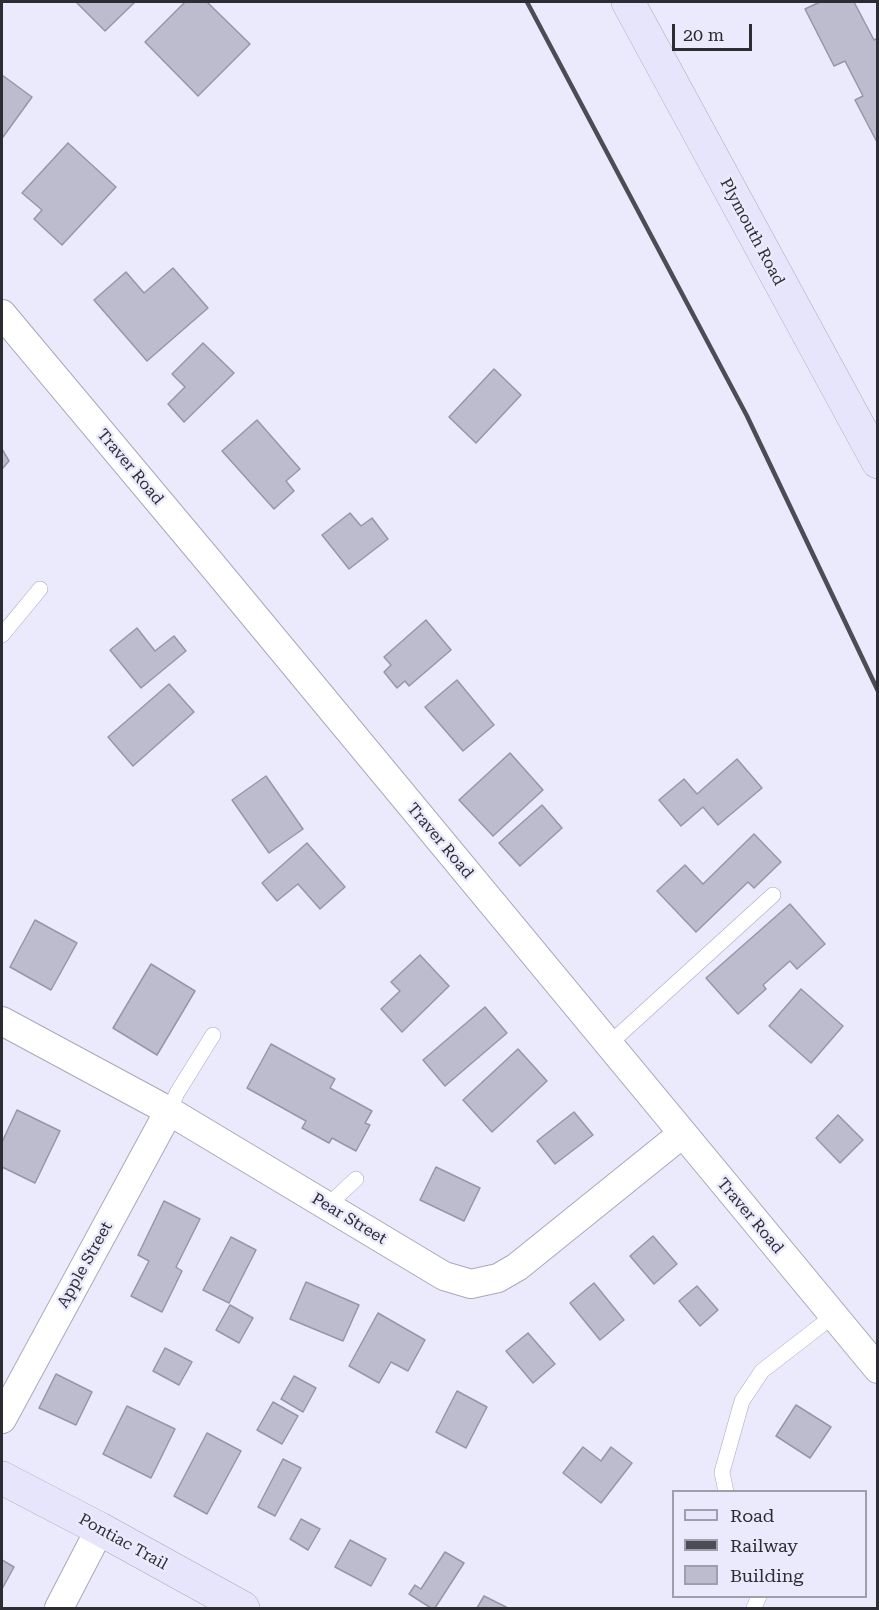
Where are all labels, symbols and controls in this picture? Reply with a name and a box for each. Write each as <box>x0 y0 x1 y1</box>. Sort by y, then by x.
scale bar <box>675 12 754 50</box>
text: 20 m <box>683 24 724 45</box>
street label: Plymouth Road <box>716 175 788 289</box>
street label: Traver Road <box>93 425 167 509</box>
street label: Traver Road <box>403 799 477 883</box>
street label: Traver Road <box>713 1174 787 1258</box>
street label: Pear Street <box>308 1189 390 1249</box>
street label: Apple Street <box>53 1218 117 1312</box>
legend <box>672 1490 867 1598</box>
text: Road <box>730 1505 774 1526</box>
street label: Pontiac Trail <box>75 1510 171 1574</box>
text: Railway <box>730 1535 798 1556</box>
text: Building <box>730 1565 804 1586</box>

